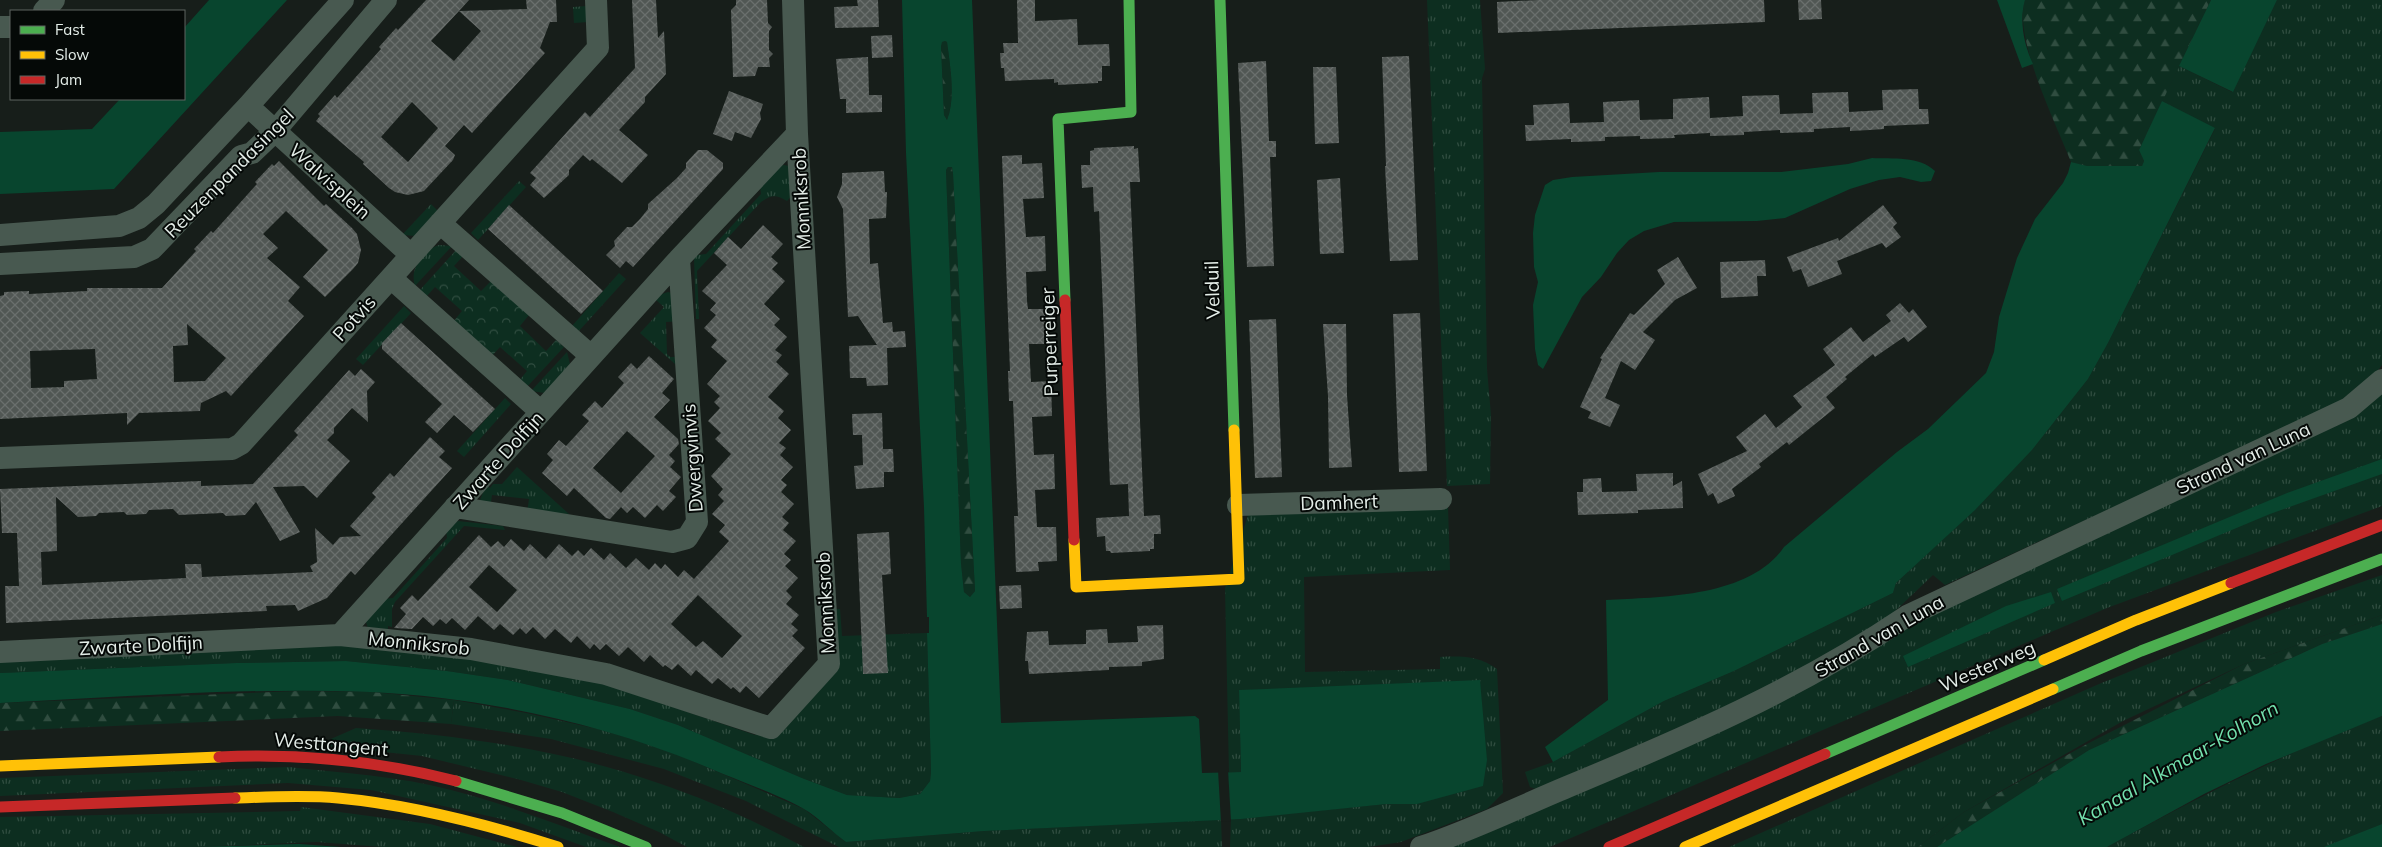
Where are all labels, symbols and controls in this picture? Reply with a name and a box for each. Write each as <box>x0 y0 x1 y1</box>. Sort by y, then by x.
legend <box>10 10 185 100</box>
text: Fast <box>55 20 85 39</box>
text: Slow <box>55 45 89 64</box>
text: Jam <box>55 70 82 89</box>
street label: Reuzenpandasingel <box>159 103 299 243</box>
street label: Walvisplein <box>284 138 376 224</box>
street label: Monniksrob <box>786 147 816 251</box>
street label: Velduil <box>1199 260 1225 320</box>
street label: Purperreiger <box>1035 287 1063 397</box>
street label: Potvis <box>327 290 381 346</box>
street label: Dwergvinvis <box>676 403 708 513</box>
street label: Zwarte Dolfijn <box>448 406 548 514</box>
street label: Strand van Luna <box>2172 416 2314 500</box>
street label: Damhert <box>1300 489 1379 515</box>
street label: Monniksrob <box>810 551 840 655</box>
street label: Strand van Luna <box>1810 589 1948 683</box>
street label: Monniksrob <box>367 626 471 660</box>
street label: Zwarte Dolfijn <box>79 630 203 660</box>
street label: Westerweg <box>1935 635 2039 697</box>
water label: Kanaal Alkmaar-Kolhorn <box>2073 695 2283 830</box>
street label: Westtangent <box>273 727 390 761</box>

